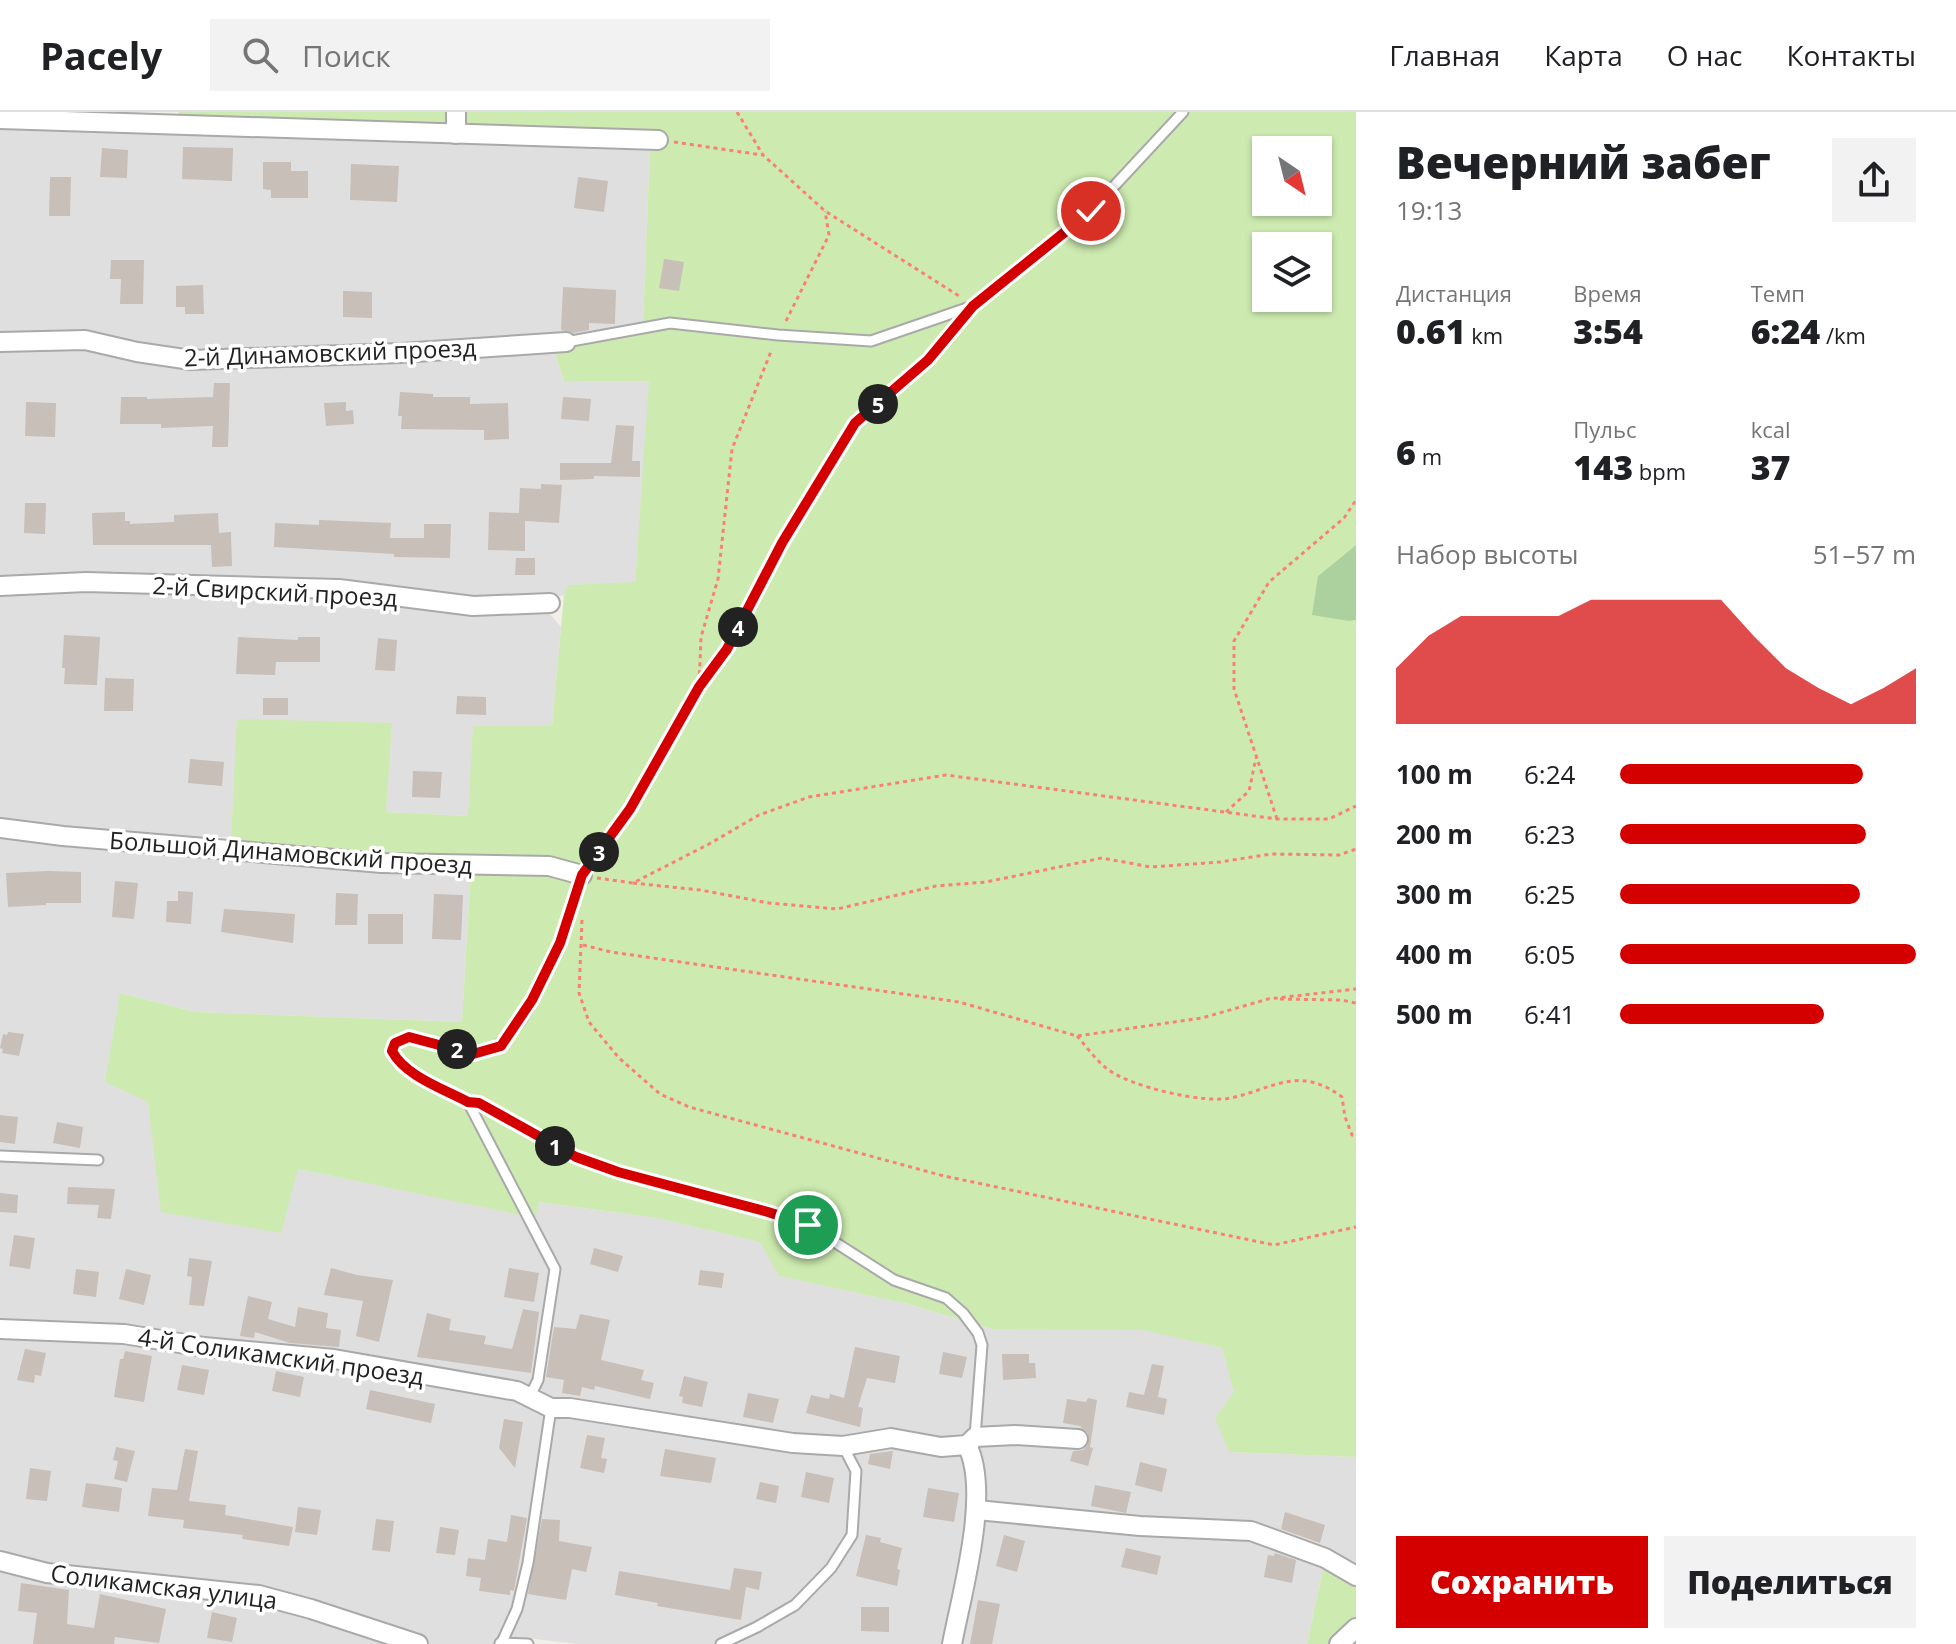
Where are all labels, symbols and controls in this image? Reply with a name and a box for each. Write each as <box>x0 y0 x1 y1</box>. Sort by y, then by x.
search box <box>210 19 770 91</box>
text: Pacely <box>40 29 162 81</box>
icon: search <box>238 33 282 77</box>
text: Поиск <box>302 35 391 76</box>
text: Главная <box>1389 36 1500 74</box>
text: Карта <box>1544 36 1623 74</box>
text: О нас <box>1667 36 1742 74</box>
text: Контакты <box>1786 36 1916 74</box>
text: Вечерний забег <box>1396 132 1771 192</box>
north arrow <box>1252 136 1332 216</box>
map controls <box>1252 136 1332 312</box>
button: share <box>1832 138 1916 222</box>
pin <box>1057 177 1125 245</box>
icon: check <box>1069 189 1113 233</box>
text: 19:13 <box>1396 192 1462 228</box>
button: layers <box>1252 232 1332 312</box>
text: Дистанция <box>1396 278 1512 308</box>
text: Время <box>1573 278 1642 308</box>
text: Темп <box>1751 278 1805 308</box>
text: 0.61 <box>1396 308 1466 354</box>
text: 3:54 <box>1573 308 1643 354</box>
text: 6:24 <box>1751 308 1820 354</box>
text: km <box>1466 320 1503 350</box>
text: /km <box>1820 320 1866 350</box>
street label: 2-й Динамовский проезд <box>183 330 477 374</box>
pin: 5 <box>858 384 898 424</box>
text: 5 <box>872 389 884 419</box>
text: Пульс <box>1573 414 1636 444</box>
text: kcal <box>1751 414 1791 444</box>
text: 6 <box>1396 429 1416 475</box>
text: m <box>1416 441 1442 471</box>
text: 143 <box>1573 444 1633 490</box>
text: 37 <box>1751 444 1791 490</box>
text: bpm <box>1633 456 1686 486</box>
text: Набор высоты <box>1396 536 1579 572</box>
text: 51–57 m <box>1813 536 1916 572</box>
street label: 2-й Свирский проезд <box>152 568 399 614</box>
pin: 4 <box>718 607 758 647</box>
text: 4 <box>732 612 744 642</box>
text: 100 m <box>1396 756 1473 792</box>
text: 6:24 <box>1524 756 1575 792</box>
text: 200 m <box>1396 816 1473 852</box>
text: 6:23 <box>1524 816 1575 852</box>
street label: Большой Динамовский проезд <box>108 823 474 881</box>
pin: 3 <box>579 832 619 872</box>
text: 3 <box>593 837 605 867</box>
text: 300 m <box>1396 876 1473 912</box>
text: 6:25 <box>1524 876 1575 912</box>
text: 400 m <box>1396 936 1473 972</box>
text: 6:05 <box>1524 936 1575 972</box>
text: 500 m <box>1396 996 1473 1032</box>
text: 6:41 <box>1524 996 1575 1032</box>
pin: 2 <box>437 1029 477 1069</box>
text: 2 <box>451 1034 463 1064</box>
pin: 1 <box>535 1126 575 1166</box>
text: 1 <box>549 1131 561 1161</box>
pin <box>774 1191 842 1259</box>
icon: arrive <box>786 1203 830 1247</box>
street label: 4-й Соликамский проезд <box>136 1320 426 1392</box>
button: Сохранить <box>1396 1536 1648 1628</box>
button: Поделиться <box>1664 1536 1916 1628</box>
street label: Соликамская улица <box>49 1556 279 1616</box>

